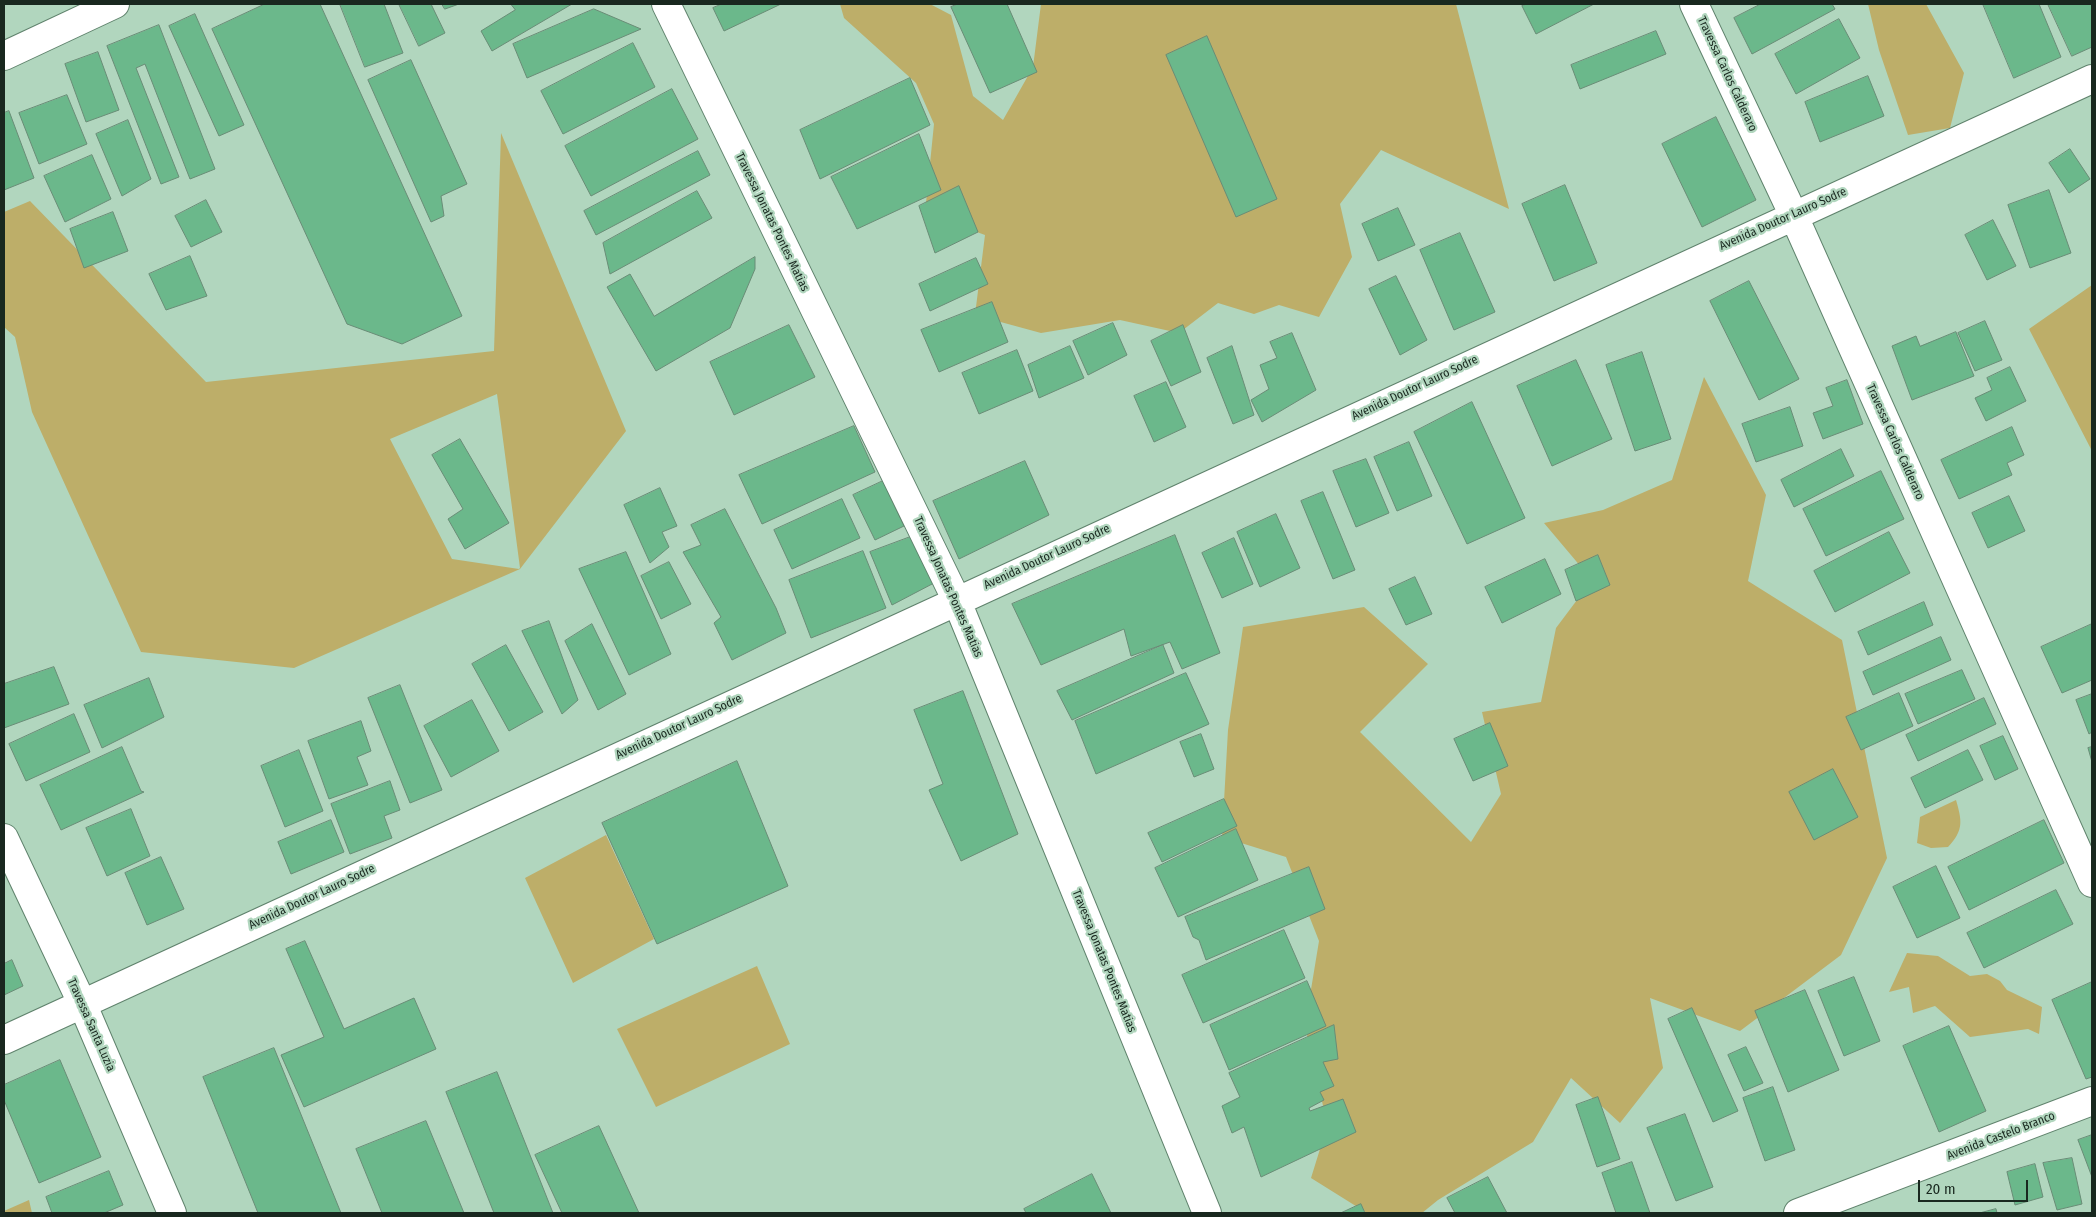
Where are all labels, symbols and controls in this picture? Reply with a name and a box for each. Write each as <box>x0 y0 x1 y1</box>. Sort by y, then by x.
street label: Travessa Carlos Calderaro <box>1694 14 1760 134</box>
street label: Travessa Jonatas Pontes Matias <box>732 150 812 294</box>
street label: Avenida Doutor Lauro Sodre <box>1717 184 1849 254</box>
street label: Avenida Doutor Lauro Sodre <box>1350 352 1480 424</box>
street label: Travessa Carlos Calderaro <box>1863 382 1927 502</box>
street label: Travessa Jonatas Pontes Matias <box>910 514 986 660</box>
street label: Avenida Doutor Lauro Sodre <box>982 521 1112 593</box>
street label: Avenida Doutor Lauro Sodre <box>614 691 744 763</box>
street label: Avenida Doutor Lauro Sodre <box>247 861 377 933</box>
street label: Travessa Jonatas Pontes Matias <box>1069 888 1139 1034</box>
street label: Travessa Santa Luzia <box>64 976 118 1074</box>
street label: Avenida Castelo Branco <box>1945 1109 2057 1163</box>
scale bar <box>1921 1170 2031 1202</box>
text: 20 m <box>1926 1180 1956 1198</box>

